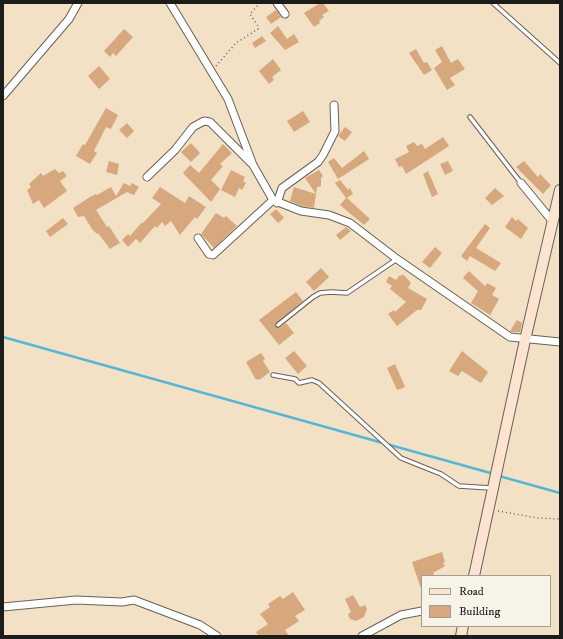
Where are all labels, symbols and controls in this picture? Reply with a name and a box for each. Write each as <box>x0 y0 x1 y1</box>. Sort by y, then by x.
legend <box>421 575 551 627</box>
text: Road <box>459 584 484 599</box>
text: Building <box>459 604 500 619</box>

